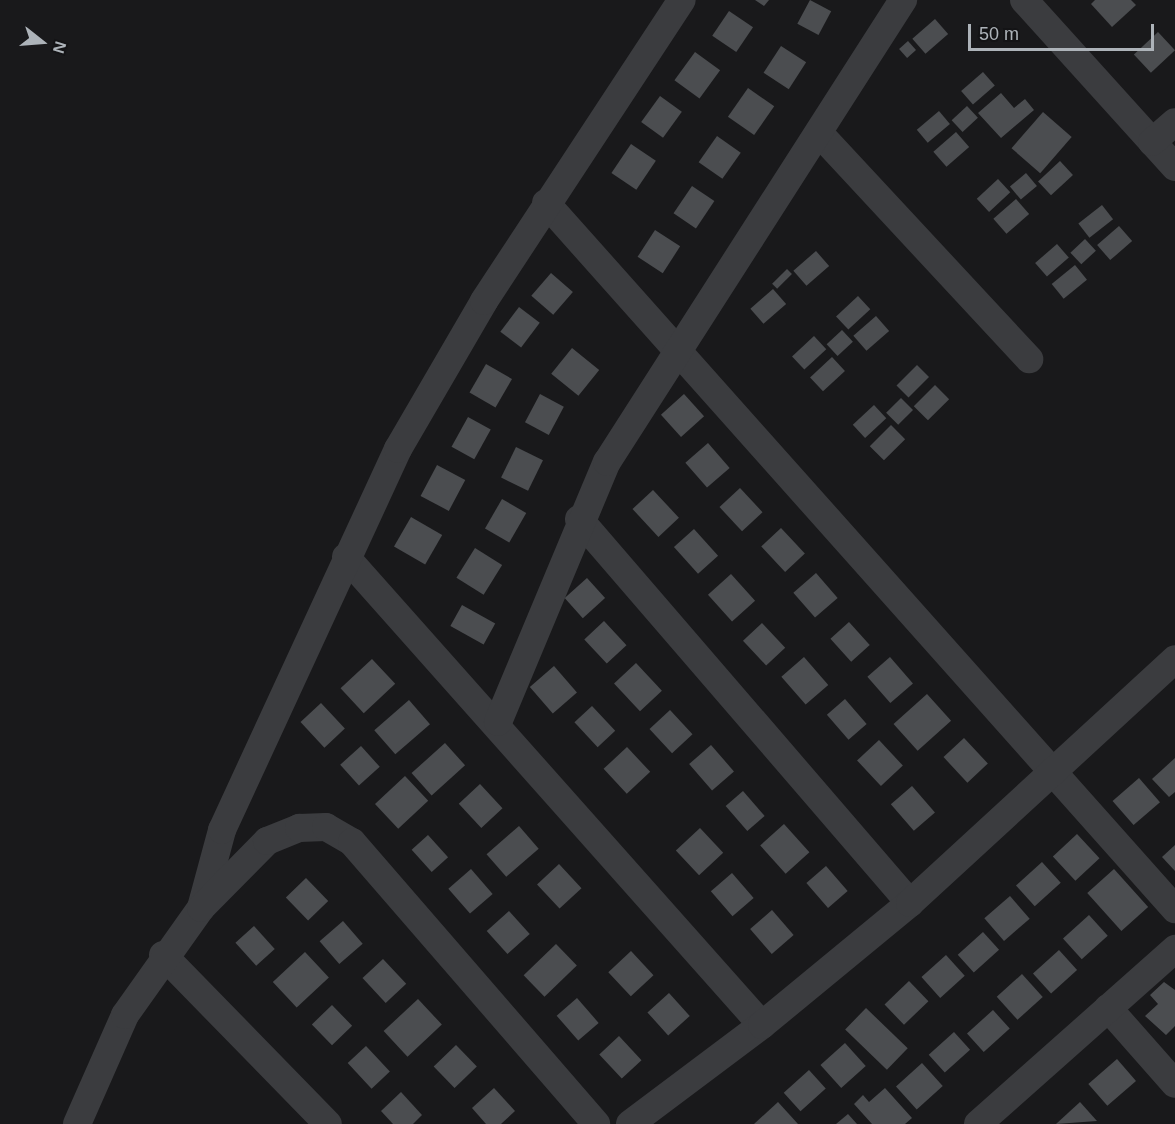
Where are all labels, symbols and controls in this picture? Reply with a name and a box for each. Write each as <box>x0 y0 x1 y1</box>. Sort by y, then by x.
north arrow <box>12 12 72 72</box>
scale bar <box>971 12 1157 50</box>
text: 50 m <box>979 24 1019 44</box>
text: N <box>50 39 70 55</box>

